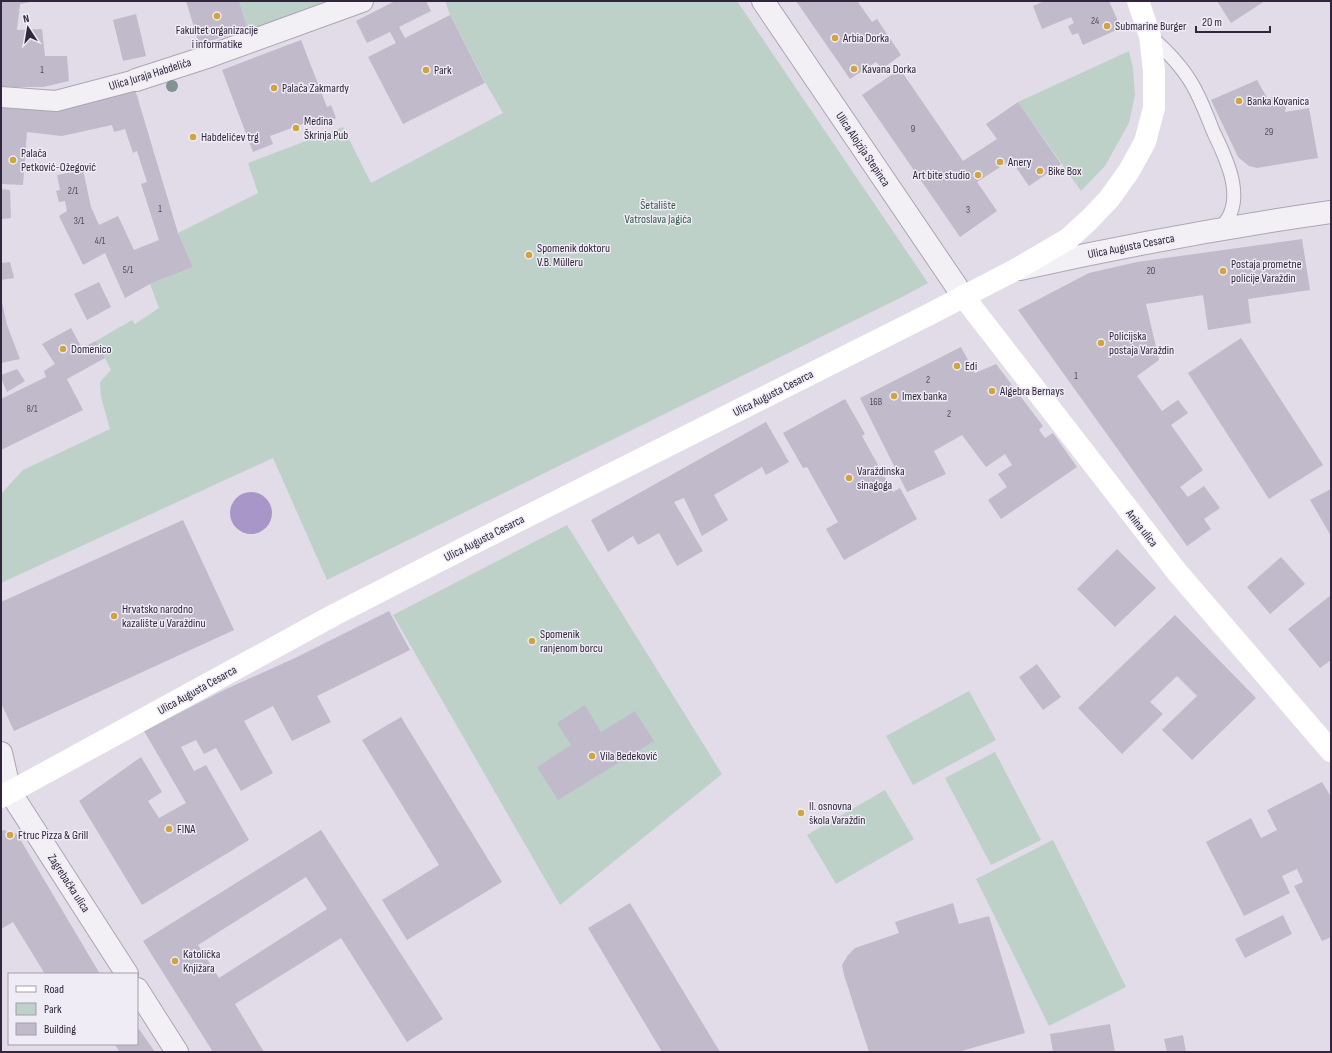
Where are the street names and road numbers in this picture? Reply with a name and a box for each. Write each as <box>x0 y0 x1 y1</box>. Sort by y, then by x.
street label: Ulica Juraja Habdelića <box>107 55 194 94</box>
street label: Ulica Alojzija Stepinca <box>832 109 893 190</box>
street label: Ulica Augusta Cesarca <box>1086 231 1176 262</box>
street label: Ulica Augusta Cesarca <box>731 367 816 420</box>
street label: Anina ulica <box>1122 506 1161 550</box>
street label: Ulica Augusta Cesarca <box>442 512 527 565</box>
street label: Ulica Augusta Cesarca <box>155 662 240 718</box>
street label: Zagrebačka ulica <box>44 851 93 916</box>

